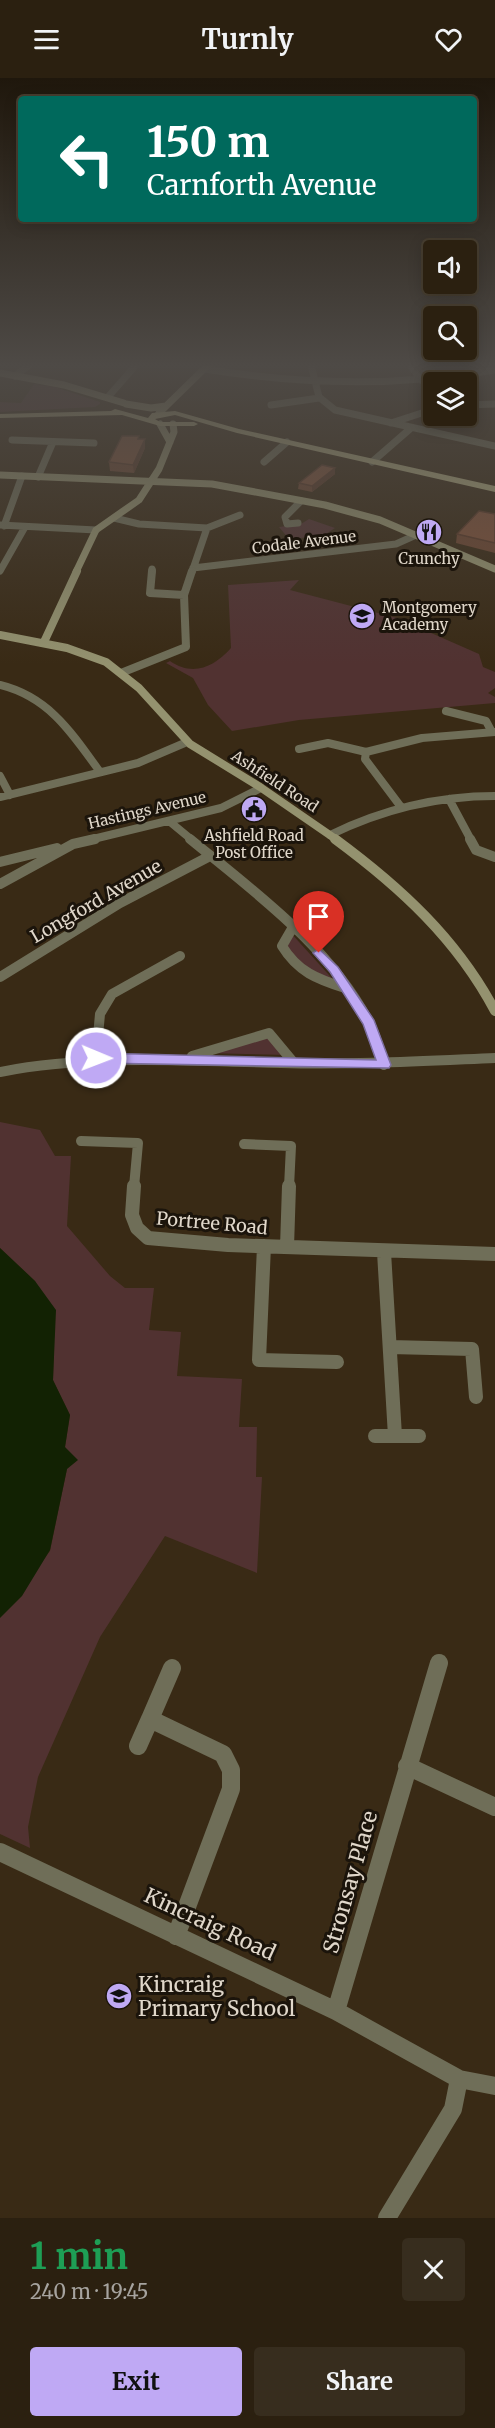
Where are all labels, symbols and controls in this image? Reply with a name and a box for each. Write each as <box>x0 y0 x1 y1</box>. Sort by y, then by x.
text: Turnly <box>202 22 293 56</box>
icon: menu <box>30 23 63 56</box>
icon: heart <box>432 23 465 56</box>
text: 150 m <box>147 116 269 168</box>
icon: left <box>48 120 126 198</box>
text: Carnforth Avenue <box>147 168 376 202</box>
map controls <box>423 240 477 426</box>
button: sound <box>423 240 477 294</box>
button: search <box>423 306 477 360</box>
button: layers <box>423 372 477 426</box>
restaurant icon: Crunchy <box>414 517 444 547</box>
street label: Codale Avenue <box>251 526 357 558</box>
place label: Crunchy <box>398 549 460 568</box>
place label: Montgomery Academy <box>381 598 477 634</box>
school or university icon: Montgomery Academy <box>347 601 377 631</box>
street label: Ashfield Road <box>227 745 322 816</box>
street label: Hastings Avenue <box>86 787 208 833</box>
public building icon: Ashfield Road Post Office <box>239 794 269 824</box>
place label: Ashfield Road Post Office <box>203 826 304 862</box>
street label: Longford Avenue <box>26 854 166 948</box>
pin <box>293 891 344 953</box>
icon: arrive <box>302 900 335 933</box>
position arrow <box>64 1026 128 1090</box>
street label: Portree Road <box>155 1207 269 1239</box>
street label: Stronsay Place <box>317 1808 383 1956</box>
street label: Kincraig Road <box>140 1882 280 1966</box>
place label: Kincraig Primary School <box>138 1971 296 2022</box>
school or university icon: Kincraig Primary School <box>104 1981 134 2011</box>
text: 1 min <box>30 2234 128 2279</box>
button: close <box>402 2238 465 2301</box>
text: 240 m · 19:45 <box>30 2279 149 2304</box>
button: Exit <box>30 2347 242 2416</box>
button: Share <box>254 2347 465 2416</box>

